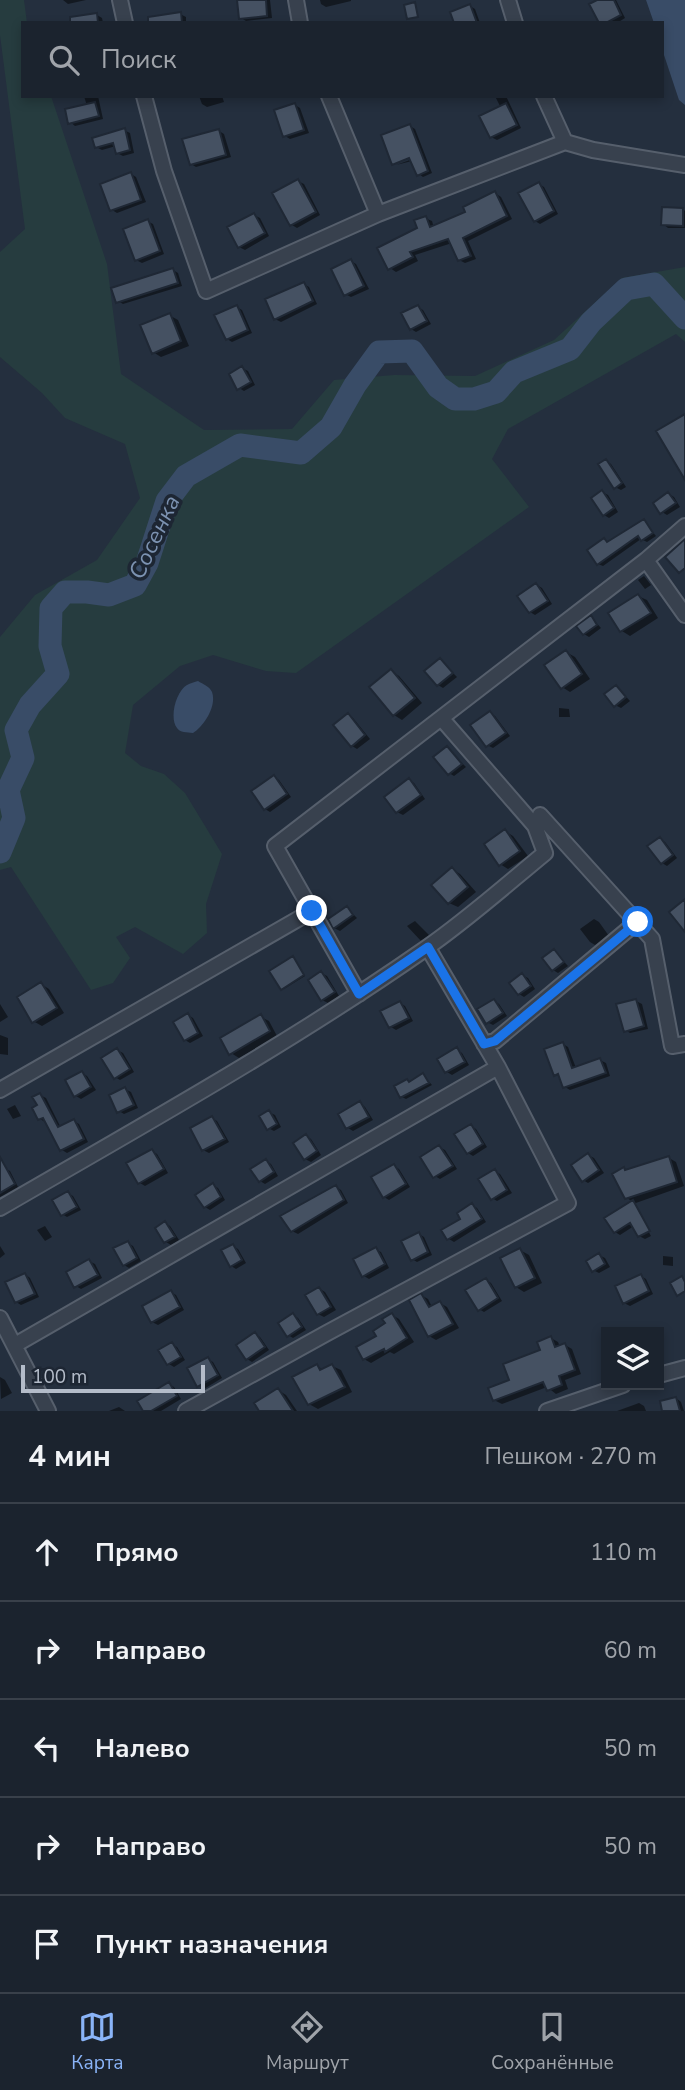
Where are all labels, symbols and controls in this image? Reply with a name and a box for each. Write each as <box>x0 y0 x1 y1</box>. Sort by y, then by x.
search box <box>21 21 664 98</box>
icon: search <box>45 41 83 79</box>
text: Поиск <box>101 42 177 77</box>
water label: Сосенка <box>121 490 187 584</box>
route end <box>296 895 327 926</box>
route start <box>622 906 653 937</box>
map controls <box>601 1327 664 1390</box>
button: layers <box>601 1327 664 1390</box>
scale bar <box>21 1362 205 1394</box>
text: 100 m <box>32 1364 87 1390</box>
text: 4 мин <box>28 1436 111 1477</box>
text: Пешком · 270 m <box>484 1441 657 1472</box>
icon: ahead <box>28 1533 66 1571</box>
text: Прямо <box>95 1535 179 1570</box>
text: 110 m <box>590 1537 657 1568</box>
icon: right <box>28 1631 66 1669</box>
text: Направо <box>95 1633 206 1668</box>
text: 60 m <box>604 1635 657 1666</box>
icon: left <box>28 1729 66 1767</box>
text: Налево <box>95 1731 190 1766</box>
text: 50 m <box>604 1733 657 1764</box>
icon: right <box>28 1827 66 1865</box>
text: Направо <box>95 1829 206 1864</box>
text: 50 m <box>604 1831 657 1862</box>
icon: arrive <box>28 1925 66 1963</box>
text: Пункт назначения <box>95 1927 328 1962</box>
tab: Карта <box>71 2008 124 2076</box>
tab: Маршрут <box>266 2008 349 2076</box>
tab: Сохранённые <box>491 2008 614 2076</box>

